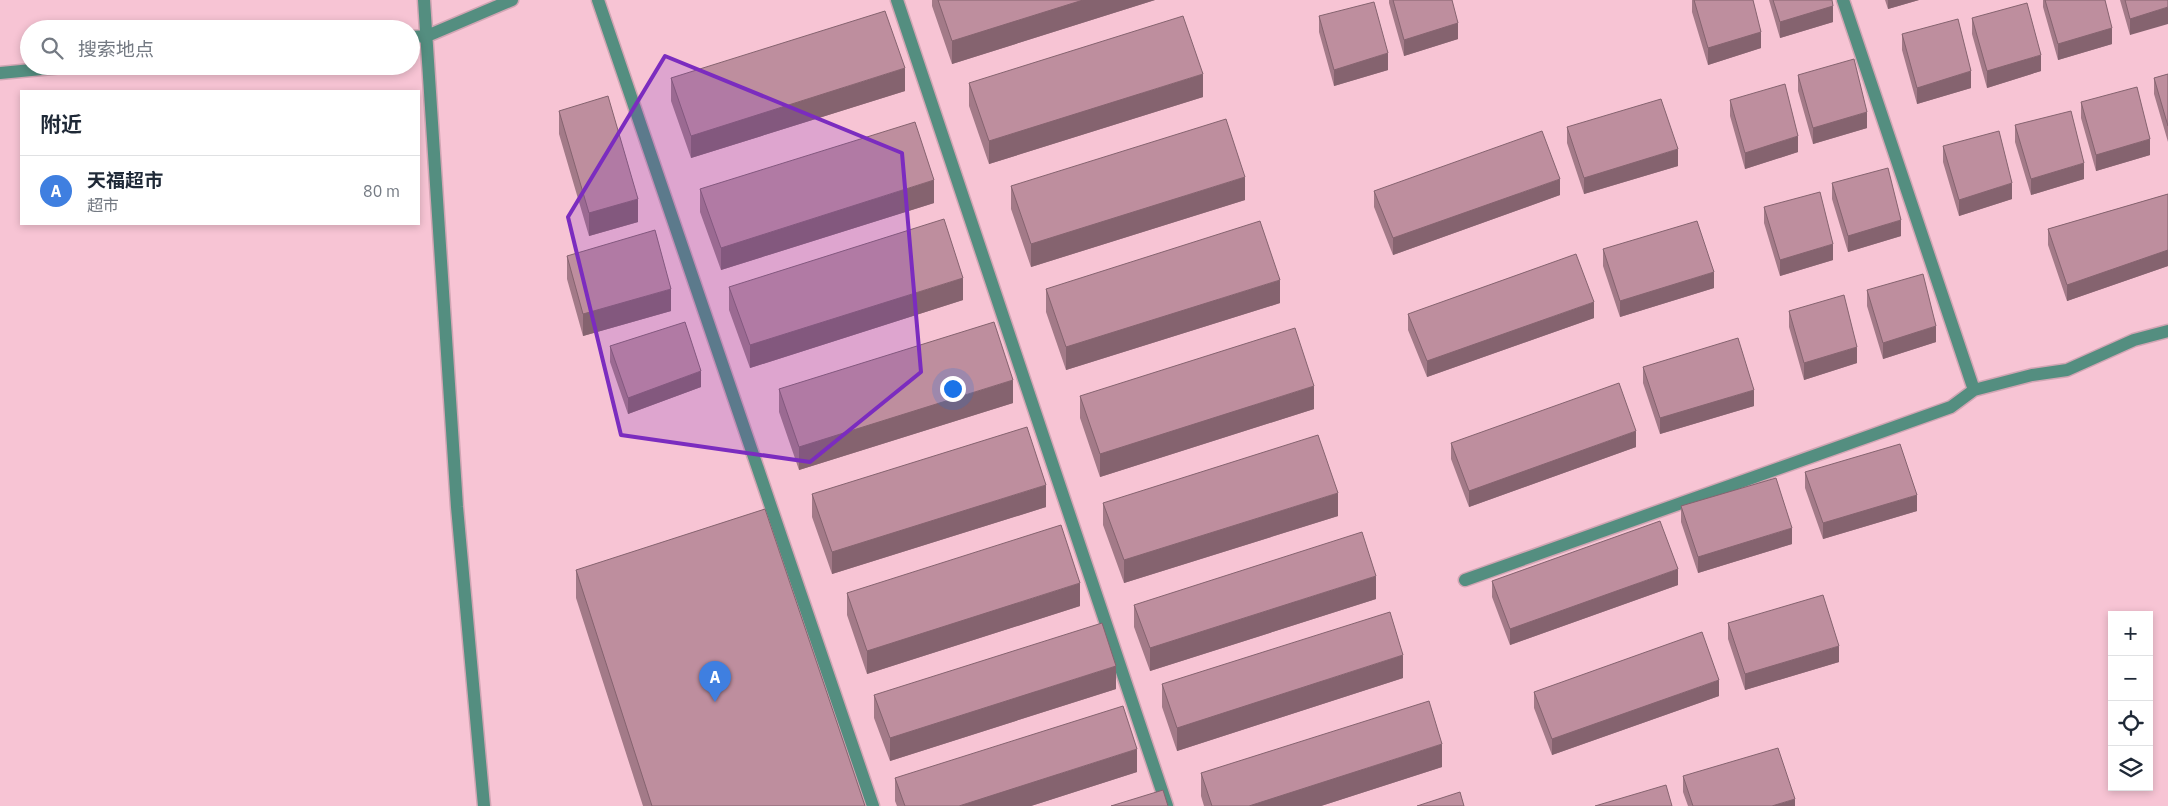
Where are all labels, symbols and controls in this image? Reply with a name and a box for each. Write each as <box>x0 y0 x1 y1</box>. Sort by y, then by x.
search box <box>20 20 420 75</box>
icon: search <box>38 34 66 62</box>
text: 搜索地点 <box>78 37 154 61</box>
text: 附近 <box>40 110 82 138</box>
text: 天福超市 <box>87 168 163 192</box>
text: A <box>51 181 61 201</box>
text: 80 m <box>363 181 400 201</box>
text: 超市 <box>87 195 119 215</box>
your location <box>940 376 966 402</box>
map controls <box>2108 611 2153 791</box>
button: + <box>2108 611 2153 656</box>
button: − <box>2108 656 2153 701</box>
pin: A <box>699 661 731 702</box>
button: locate <box>2108 701 2153 746</box>
button: layers <box>2108 746 2153 791</box>

